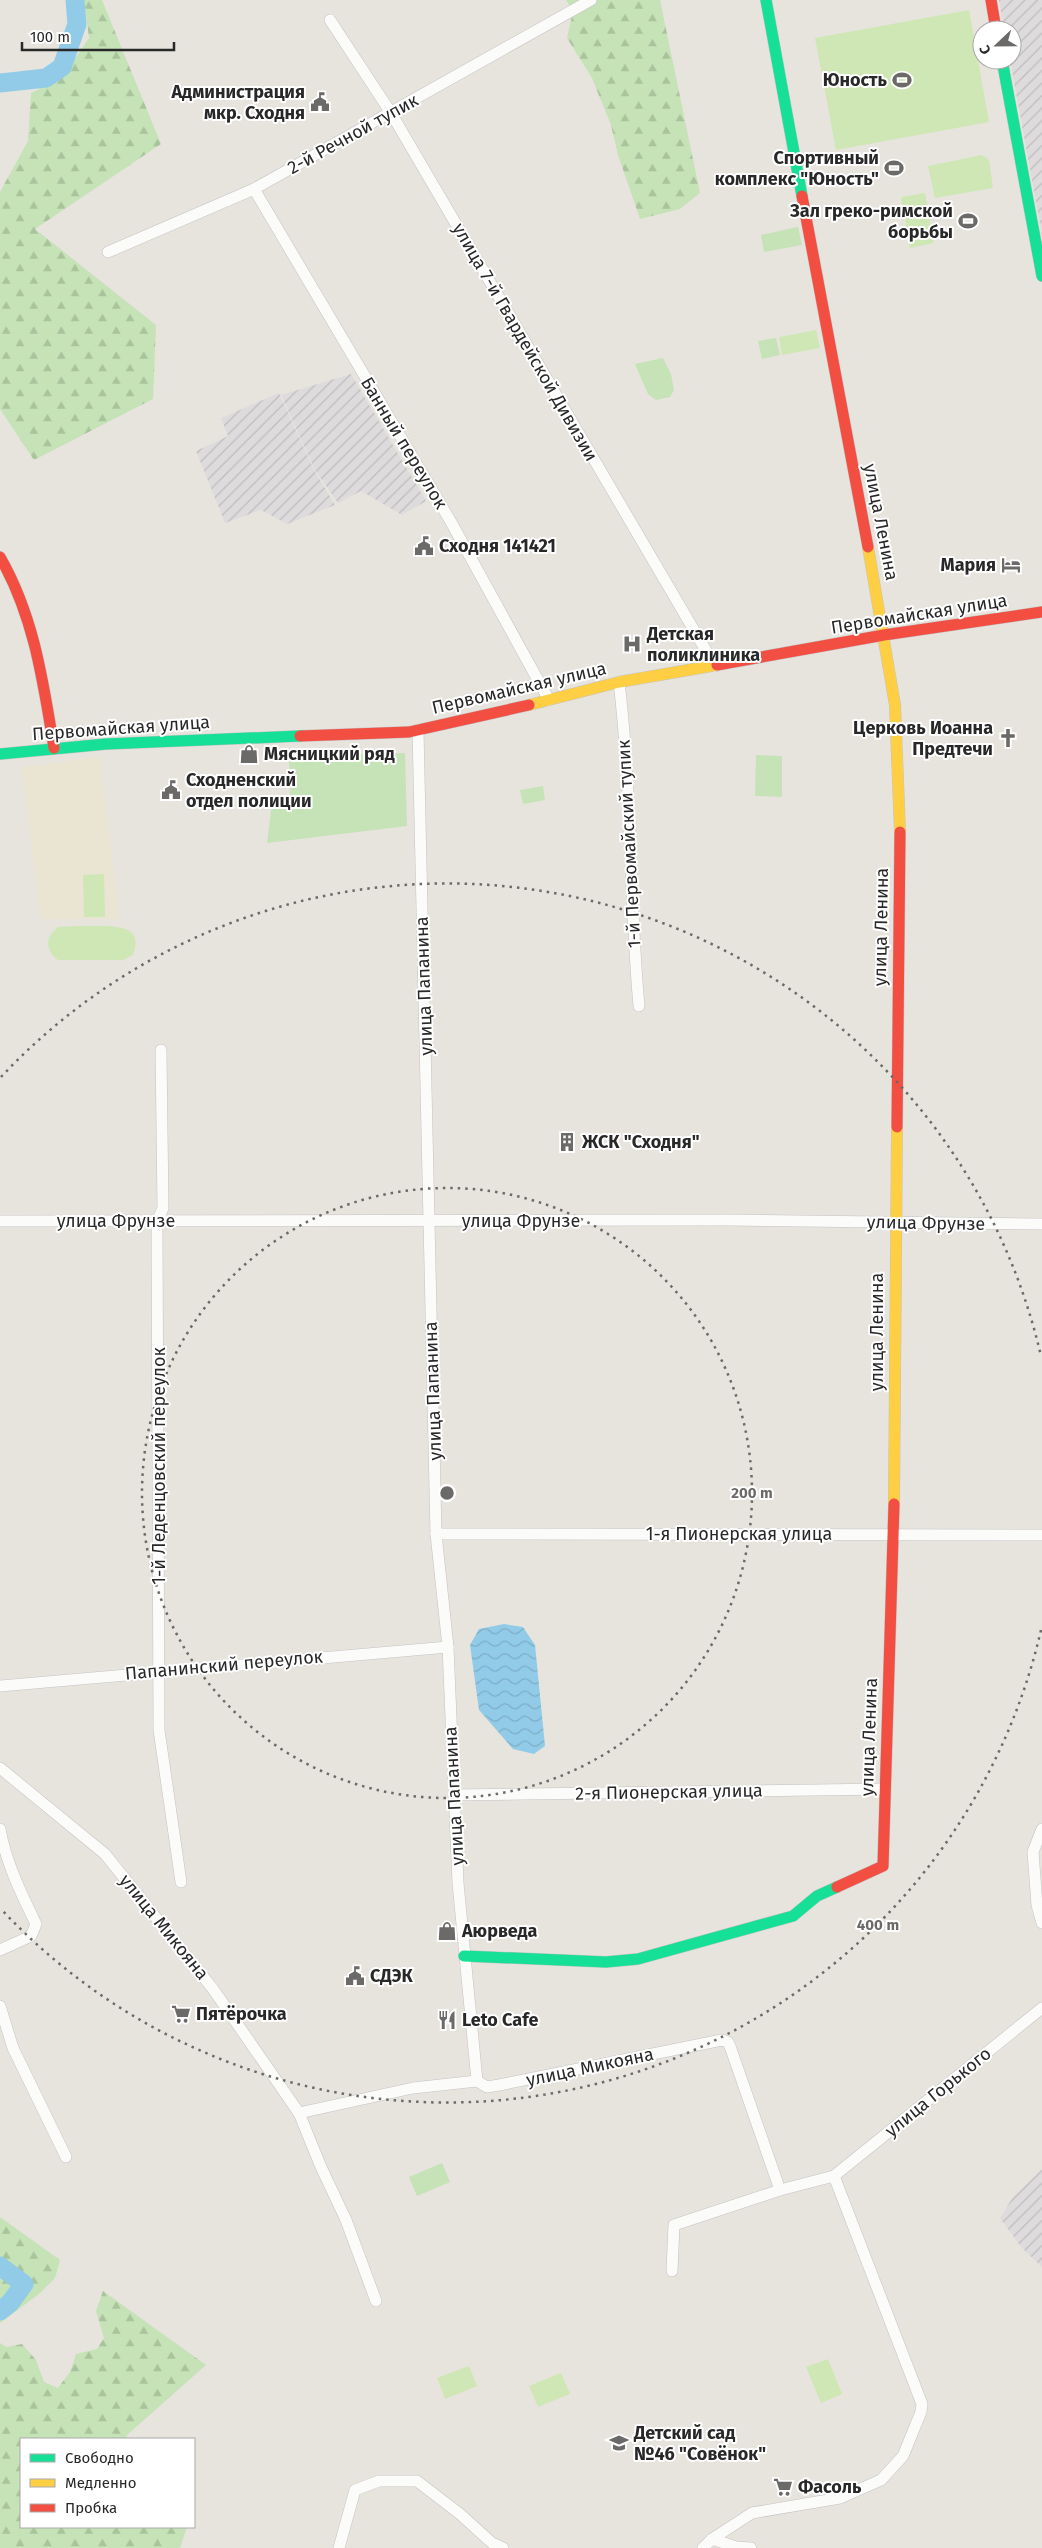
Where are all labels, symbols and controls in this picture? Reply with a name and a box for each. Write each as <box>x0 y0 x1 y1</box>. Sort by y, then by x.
scale bar <box>22 20 175 52</box>
north arrow <box>972 20 1022 70</box>
text: 100 m <box>30 28 70 46</box>
text: С <box>976 43 995 57</box>
place label: Юность <box>823 69 888 91</box>
sports icon: Юность <box>891 69 913 91</box>
place label: Администрация мкр. Сходня <box>170 81 305 124</box>
street label: 2-й Речной тупик <box>284 89 423 179</box>
public building icon: Администрация мкр. Сходня <box>309 91 331 113</box>
place label: Спортивный комплекс "Юность" <box>715 147 879 190</box>
sports icon: Спортивный комплекс "Юность" <box>883 157 905 179</box>
place label: Зал греко-римской борьбы <box>789 200 953 243</box>
sports icon: Зал греко-римской борьбы <box>957 210 979 232</box>
street label: улица 7-й Гвардейской Дивизии <box>448 219 602 465</box>
street label: Банный переулок <box>356 373 452 514</box>
street label: улица Ленина <box>859 462 903 582</box>
public building icon: Сходня 141421 <box>413 535 435 557</box>
place label: Сходня 141421 <box>439 535 556 557</box>
place label: Мария <box>941 554 996 576</box>
hotel icon: Мария <box>1000 554 1022 576</box>
street label: Первомайская улица <box>829 589 1009 639</box>
place label: Детская поликлиника <box>646 623 760 666</box>
hospital icon: Детская поликлиника <box>621 633 643 655</box>
street label: Первомайская улица <box>430 657 608 719</box>
street label: Первомайская улица <box>31 711 211 745</box>
place label: Церковь Иоанна Предтечи <box>853 717 993 760</box>
church icon: Церковь Иоанна Предтечи <box>997 727 1019 749</box>
street label: 1-й Первомайский тупик <box>613 739 645 949</box>
shop icon: Мясницкий ряд <box>238 743 260 765</box>
place label: Мясницкий ряд <box>264 743 395 765</box>
place label: Сходненский отдел полиции <box>186 769 312 812</box>
public building icon: Сходненский отдел полиции <box>160 779 182 801</box>
street label: улица Ленина <box>869 868 893 986</box>
street label: улица Папанина <box>411 916 437 1056</box>
building icon: ЖСК "Сходня" <box>556 1131 578 1153</box>
place label: ЖСК "Сходня" <box>581 1131 700 1153</box>
street label: улица Фрунзе <box>57 1210 175 1232</box>
street label: улица Фрунзе <box>462 1210 580 1232</box>
street label: улица Фрунзе <box>867 1211 985 1235</box>
street label: улица Ленина <box>866 1273 888 1391</box>
street label: улица Папанина <box>420 1321 446 1461</box>
street label: 1-й Леденцовский переулок <box>148 1347 170 1585</box>
centre of rings <box>438 1484 456 1502</box>
text: 200 m <box>731 1484 773 1502</box>
street label: 1-я Пионерская улица <box>646 1523 832 1545</box>
street label: Папанинский переулок <box>124 1645 325 1685</box>
street label: улица Ленина <box>856 1677 882 1797</box>
street label: улица Папанина <box>439 1726 469 1866</box>
street label: 2-я Пионерская улица <box>575 1779 763 1805</box>
street label: улица Микояна <box>115 1870 213 1984</box>
text: 400 m <box>857 1916 899 1934</box>
shop icon: Аюрведа <box>436 1920 458 1942</box>
place label: Аюрведа <box>461 1920 538 1942</box>
public building icon: СДЭК <box>344 1965 366 1987</box>
place label: СДЭК <box>370 1965 413 1987</box>
supermarket icon: Пятёрочка <box>170 2003 192 2025</box>
place label: Пятёрочка <box>196 2003 287 2025</box>
restaurant icon: Leto Cafe <box>436 2009 458 2031</box>
place label: Leto Cafe <box>462 2009 538 2031</box>
street label: улица Горького <box>880 2042 996 2142</box>
street label: улица Микояна <box>524 2043 656 2091</box>
place label: Детский сад №46 "Совёнок" <box>633 2422 766 2465</box>
school or university icon: Детский сад №46 "Совёнок" <box>608 2432 630 2454</box>
legend <box>20 2438 195 2528</box>
text: Свободно <box>65 2449 134 2467</box>
text: Медленно <box>65 2474 137 2492</box>
supermarket icon: Фасоль <box>772 2476 794 2498</box>
place label: Фасоль <box>798 2476 862 2498</box>
text: Пробка <box>65 2499 117 2517</box>

